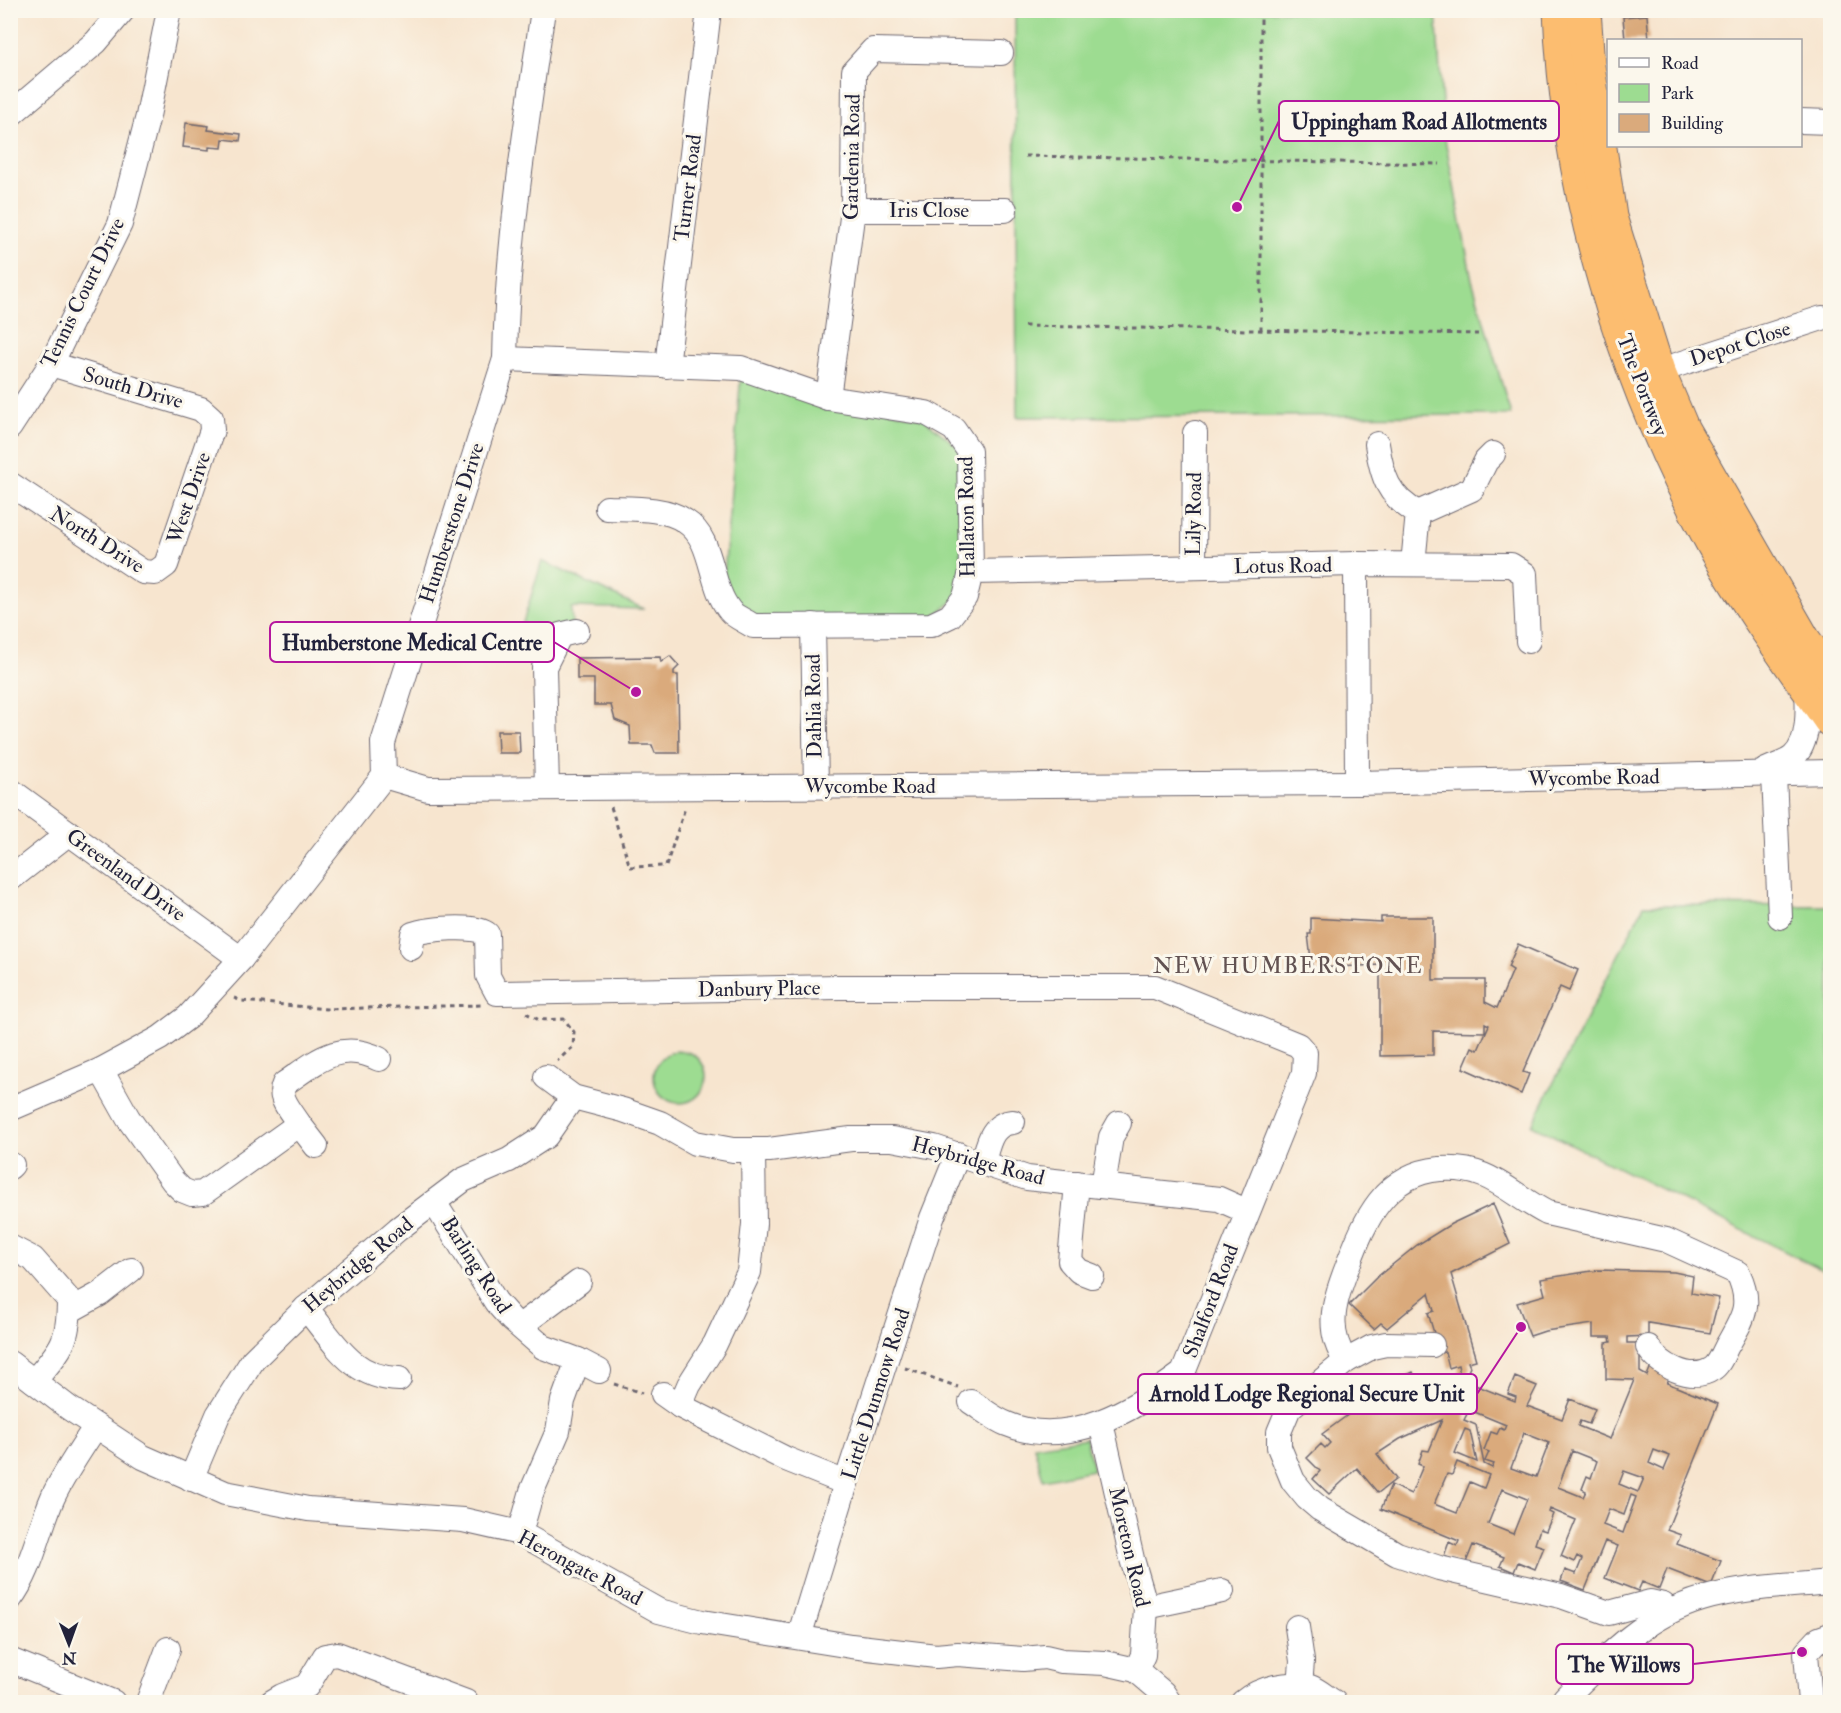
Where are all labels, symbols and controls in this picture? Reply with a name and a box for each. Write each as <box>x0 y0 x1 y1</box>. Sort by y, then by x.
legend <box>1607 39 1802 147</box>
text: Road <box>1661 52 1699 75</box>
text: Park <box>1661 82 1694 105</box>
street label: Gardenia Road <box>837 93 867 220</box>
callout: Uppingham Road Allotments <box>1279 101 1559 141</box>
text: Uppingham Road Allotments <box>1291 108 1547 137</box>
text: Building <box>1661 112 1724 135</box>
street label: Turner Road <box>668 132 708 243</box>
street label: Iris Close <box>889 197 969 224</box>
street label: Tennis Court Drive <box>35 213 131 373</box>
street label: Depot Close <box>1686 315 1794 373</box>
street label: The Portwey <box>1610 330 1674 441</box>
street label: South Drive <box>80 361 186 415</box>
street label: Humberstone Drive <box>413 439 491 607</box>
street label: West Drive <box>160 449 217 548</box>
street label: Hallaton Road <box>952 455 982 578</box>
street label: Lily Road <box>1180 471 1208 556</box>
street label: North Drive <box>45 500 150 580</box>
street label: Lotus Road <box>1233 552 1333 580</box>
callout: Humberstone Medical Centre <box>270 622 554 662</box>
text: Humberstone Medical Centre <box>282 629 543 657</box>
street label: Dahlia Road <box>800 653 828 759</box>
street label: Wycombe Road <box>1527 763 1661 793</box>
street label: Wycombe Road <box>803 773 936 800</box>
street label: Greenland Drive <box>61 823 191 928</box>
district label: NEW HUMBERSTONE <box>1153 952 1423 980</box>
street label: Danbury Place <box>697 974 821 1004</box>
street label: Heybridge Road <box>909 1130 1048 1192</box>
street label: Heybridge Road <box>297 1210 419 1319</box>
street label: Barling Road <box>435 1211 518 1319</box>
street label: Shalford Road <box>1177 1240 1245 1362</box>
street label: Little Dunmow Road <box>835 1304 917 1483</box>
callout: Arnold Lodge Regional Secure Unit <box>1138 1374 1477 1414</box>
text: Arnold Lodge Regional Secure Unit <box>1148 1380 1466 1409</box>
street label: Moreton Road <box>1102 1484 1156 1610</box>
street label: Herongate Road <box>513 1524 648 1612</box>
north arrow <box>39 1614 99 1674</box>
callout: The Willows <box>1556 1644 1693 1684</box>
text: N <box>61 1648 78 1668</box>
text: The Willows <box>1567 1651 1681 1679</box>

